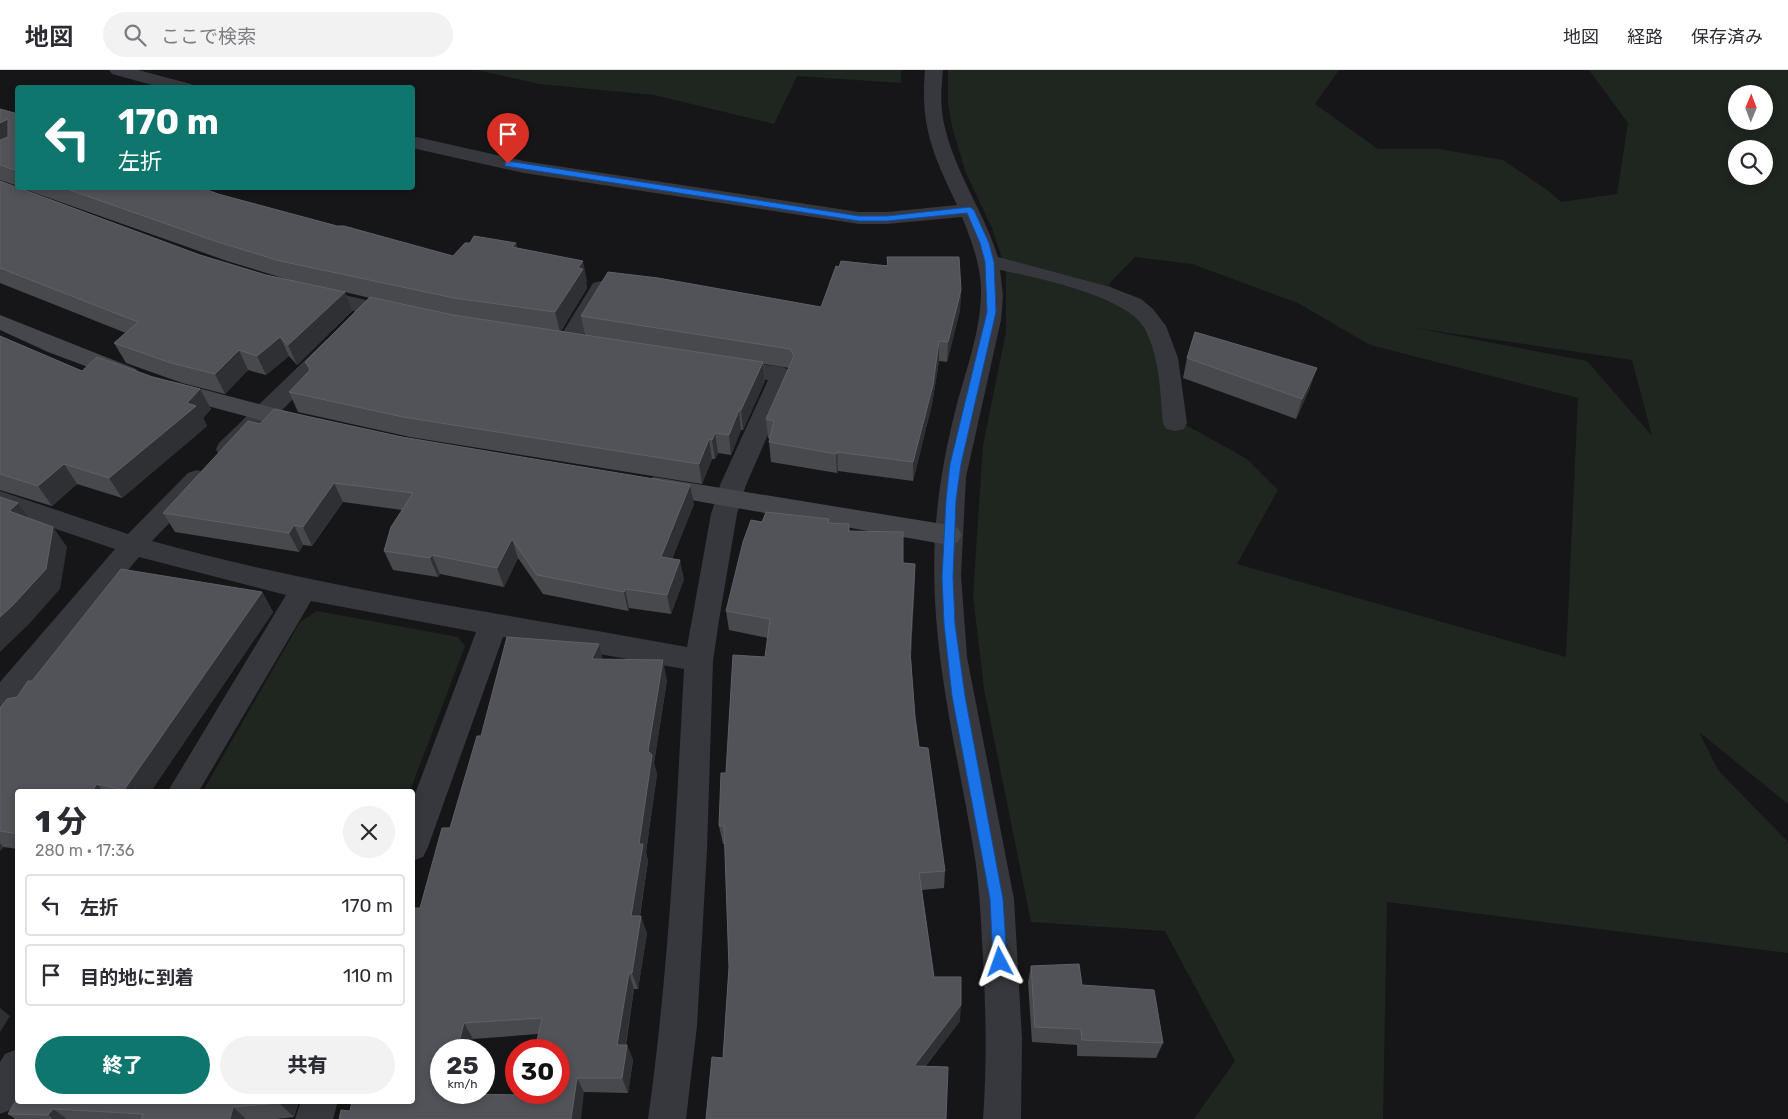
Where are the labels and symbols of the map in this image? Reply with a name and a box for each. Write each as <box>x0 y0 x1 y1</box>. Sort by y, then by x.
north arrow <box>1728 85 1772 130</box>
pin <box>487 113 529 164</box>
position arrow <box>973 935 1025 987</box>
speed limit sign: 30 <box>505 1039 570 1104</box>

